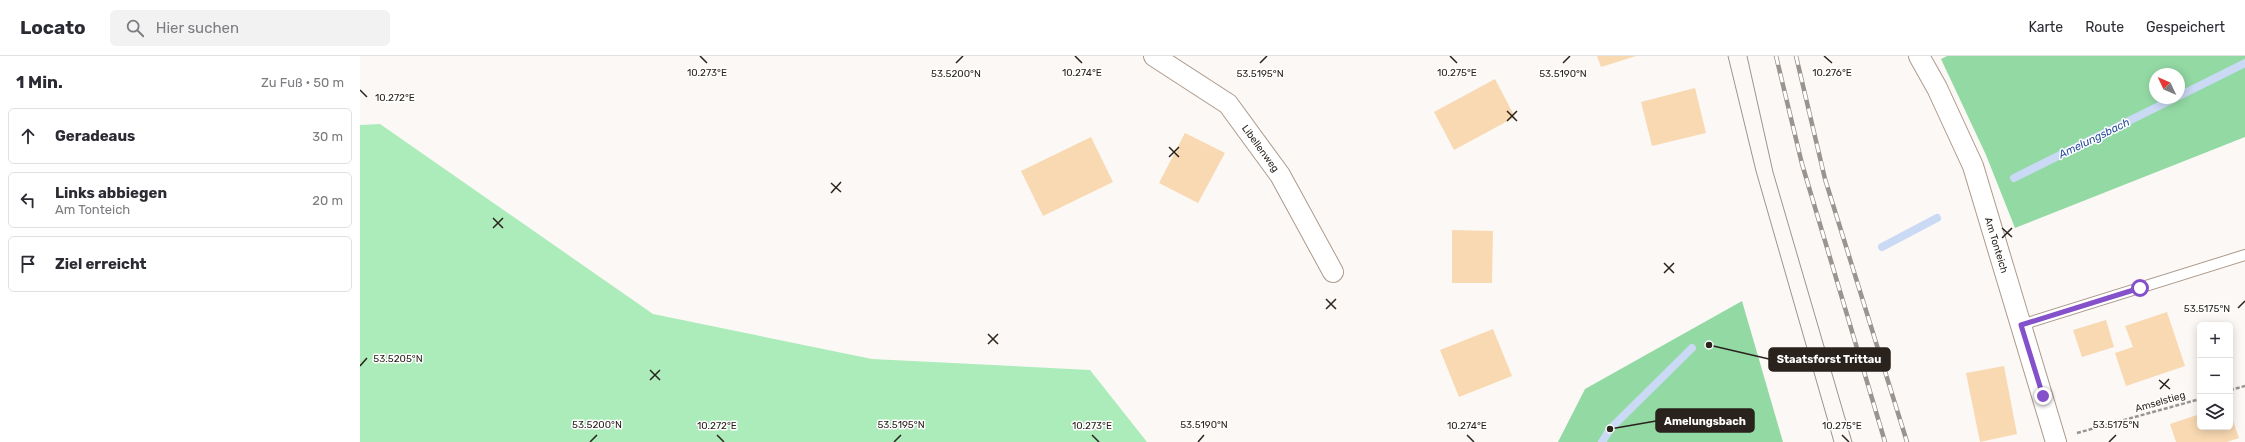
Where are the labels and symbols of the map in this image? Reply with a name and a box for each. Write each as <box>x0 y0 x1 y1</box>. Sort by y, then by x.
text: 10.273°E <box>687 67 727 79</box>
text: 10.274°E <box>1062 67 1102 79</box>
text: 10.275°E <box>1437 67 1477 79</box>
text: 10.276°E <box>1812 67 1852 79</box>
text: 53.5200°N <box>931 68 981 80</box>
text: 53.5195°N <box>1236 68 1284 80</box>
text: 53.5190°N <box>1539 68 1587 80</box>
north arrow <box>2149 68 2185 104</box>
text: 10.272°E <box>375 92 415 104</box>
water label: Amelungsbach <box>2056 116 2132 162</box>
street label: Libellenweg <box>1239 123 1281 175</box>
street label: Am Tonteich <box>1982 216 2010 275</box>
route start <box>2131 279 2149 297</box>
text: 53.5175°N <box>2184 303 2230 315</box>
callout: Staatsforst Trittau <box>1769 348 1890 371</box>
text: 53.5205°N <box>373 353 423 365</box>
text: Staatsforst Trittau <box>1777 353 1881 366</box>
route end <box>2034 387 2052 405</box>
street label: Amselstieg <box>2134 389 2187 415</box>
callout: Amelungsbach <box>1656 409 1754 432</box>
text: Amelungsbach <box>1664 415 1746 428</box>
text: 53.5200°N <box>572 419 622 431</box>
text: 53.5195°N <box>877 419 925 431</box>
text: 53.5190°N <box>1180 419 1228 431</box>
text: 53.5175°N <box>2093 419 2139 431</box>
text: 10.272°E <box>697 420 737 432</box>
text: 10.273°E <box>1072 420 1112 432</box>
text: 10.274°E <box>1447 420 1487 432</box>
text: 10.275°E <box>1822 420 1862 432</box>

